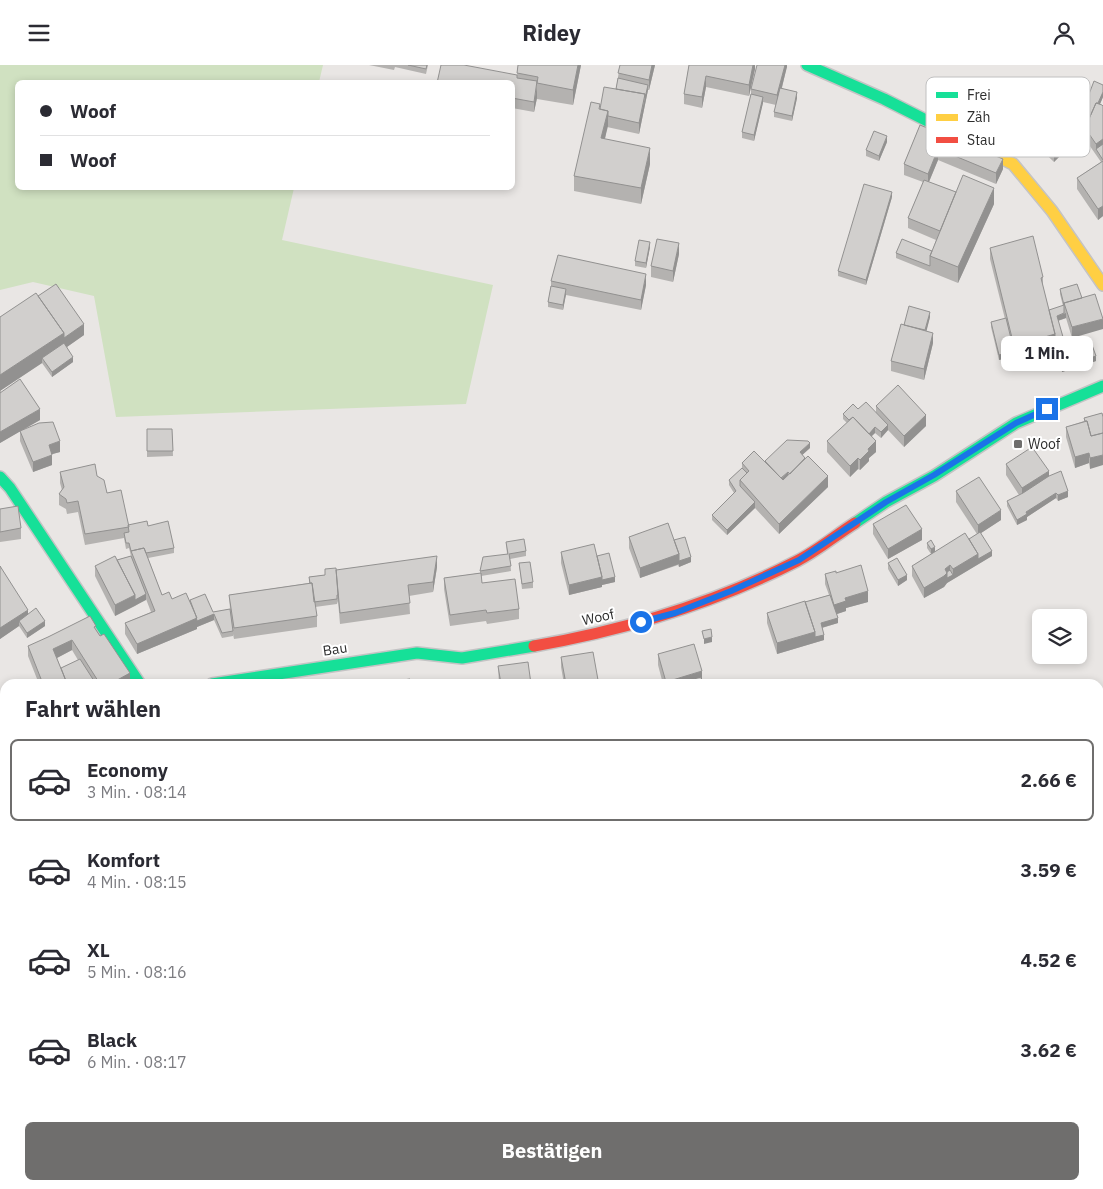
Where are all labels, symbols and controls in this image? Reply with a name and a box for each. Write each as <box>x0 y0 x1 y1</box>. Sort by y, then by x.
text: Ridey <box>522 18 581 47</box>
icon: menu <box>25 19 53 47</box>
icon: person <box>1050 19 1078 47</box>
legend <box>926 77 1090 157</box>
text: Frei <box>967 86 991 104</box>
text: Woof <box>70 99 116 123</box>
text: Zäh <box>967 108 991 126</box>
text: Stau <box>967 131 995 149</box>
text: Woof <box>70 148 116 172</box>
callout: 1 Min. <box>1001 337 1093 371</box>
text: 1 Min. <box>1024 343 1070 363</box>
route end <box>1036 398 1058 420</box>
place label: Woof <box>1028 435 1061 453</box>
marker: Woof <box>1012 438 1024 450</box>
street label: Woof <box>580 605 616 629</box>
map controls <box>1032 609 1087 664</box>
button: layers <box>1032 609 1087 664</box>
route start <box>630 611 652 633</box>
street label: Bau <box>322 638 348 660</box>
text: Fahrt wählen <box>25 694 161 723</box>
icon: car <box>27 758 72 803</box>
text: Economy <box>87 758 168 782</box>
text: 2.66 € <box>1021 768 1077 792</box>
text: 3 Min. · 08:14 <box>87 782 187 802</box>
icon: car <box>27 848 72 893</box>
text: Komfort <box>87 848 160 872</box>
text: 3.59 € <box>1021 858 1077 882</box>
text: 4 Min. · 08:15 <box>87 872 187 892</box>
icon: car <box>27 938 72 983</box>
text: XL <box>87 938 110 962</box>
text: 4.52 € <box>1021 948 1077 972</box>
text: 5 Min. · 08:16 <box>87 962 187 982</box>
icon: car <box>27 1028 72 1073</box>
text: Black <box>87 1028 137 1052</box>
text: 3.62 € <box>1021 1038 1077 1062</box>
text: 6 Min. · 08:17 <box>87 1052 187 1072</box>
button: Bestätigen <box>25 1122 1079 1180</box>

